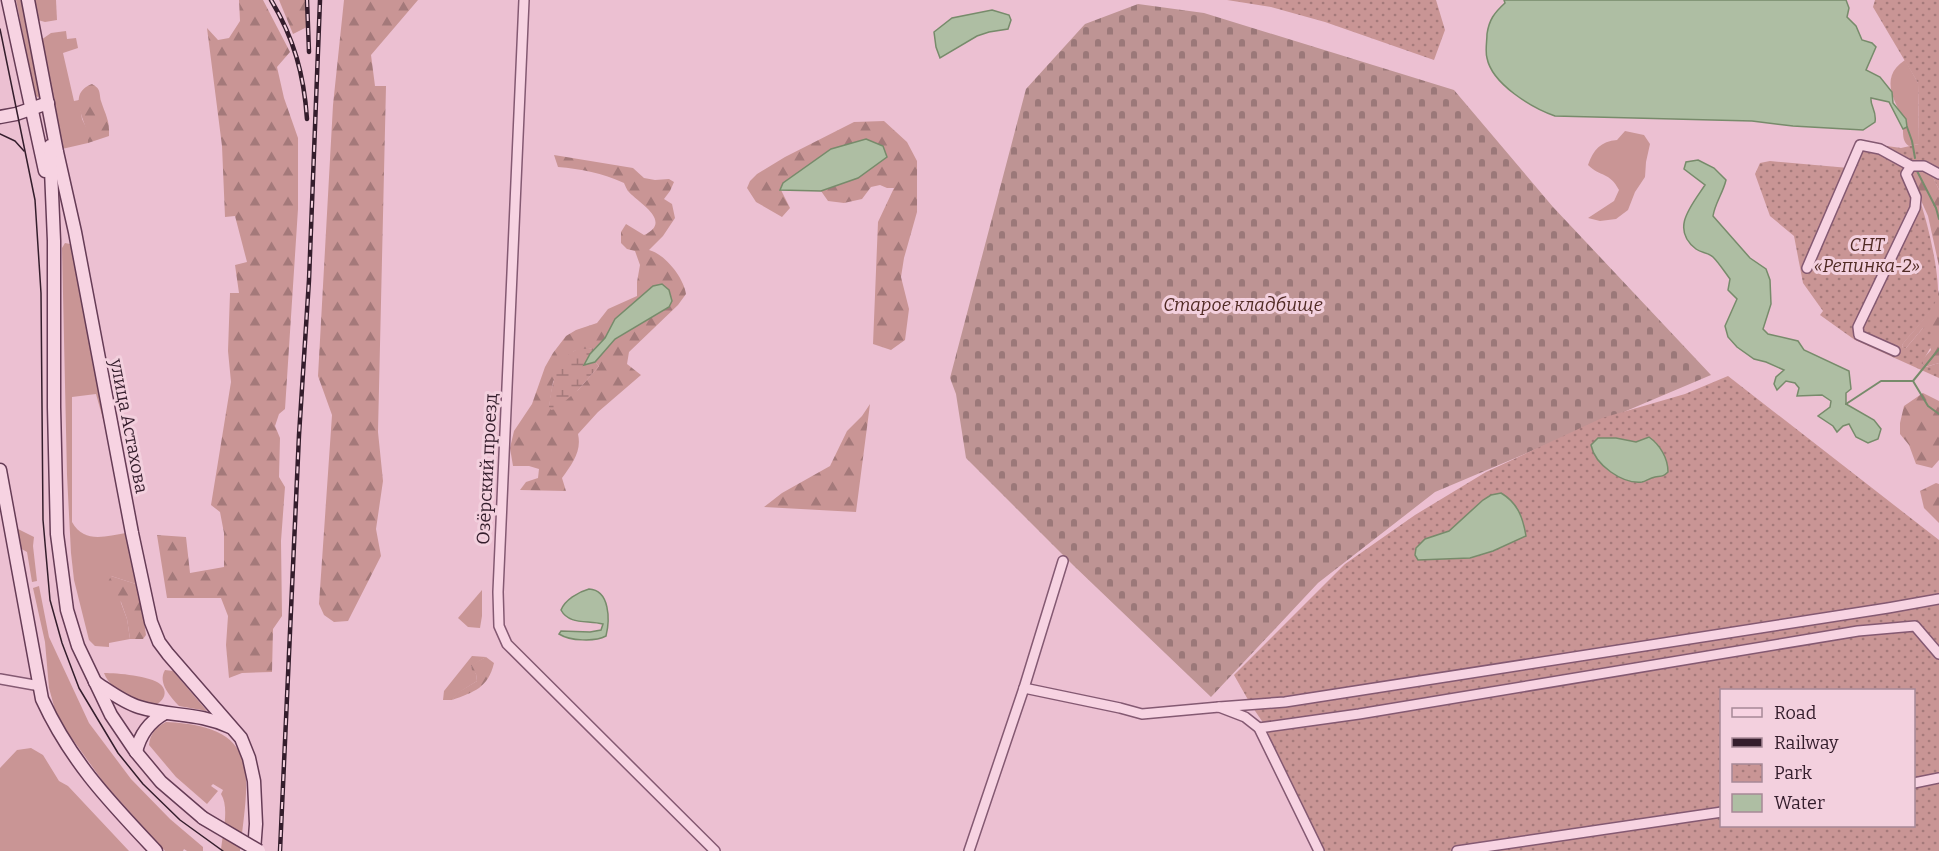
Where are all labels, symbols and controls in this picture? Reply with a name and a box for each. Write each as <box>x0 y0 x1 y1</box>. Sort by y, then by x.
park label: СНТ «Репинка-2» <box>1814 234 1920 277</box>
park label: Старое кладбище <box>1163 294 1323 316</box>
street label: улица Астахова <box>105 356 153 495</box>
street label: Озёрский проезд <box>472 393 502 545</box>
legend <box>1720 689 1915 827</box>
text: Road <box>1774 702 1817 724</box>
text: Railway <box>1774 732 1839 754</box>
text: Park <box>1774 762 1813 784</box>
text: Water <box>1774 792 1825 814</box>

